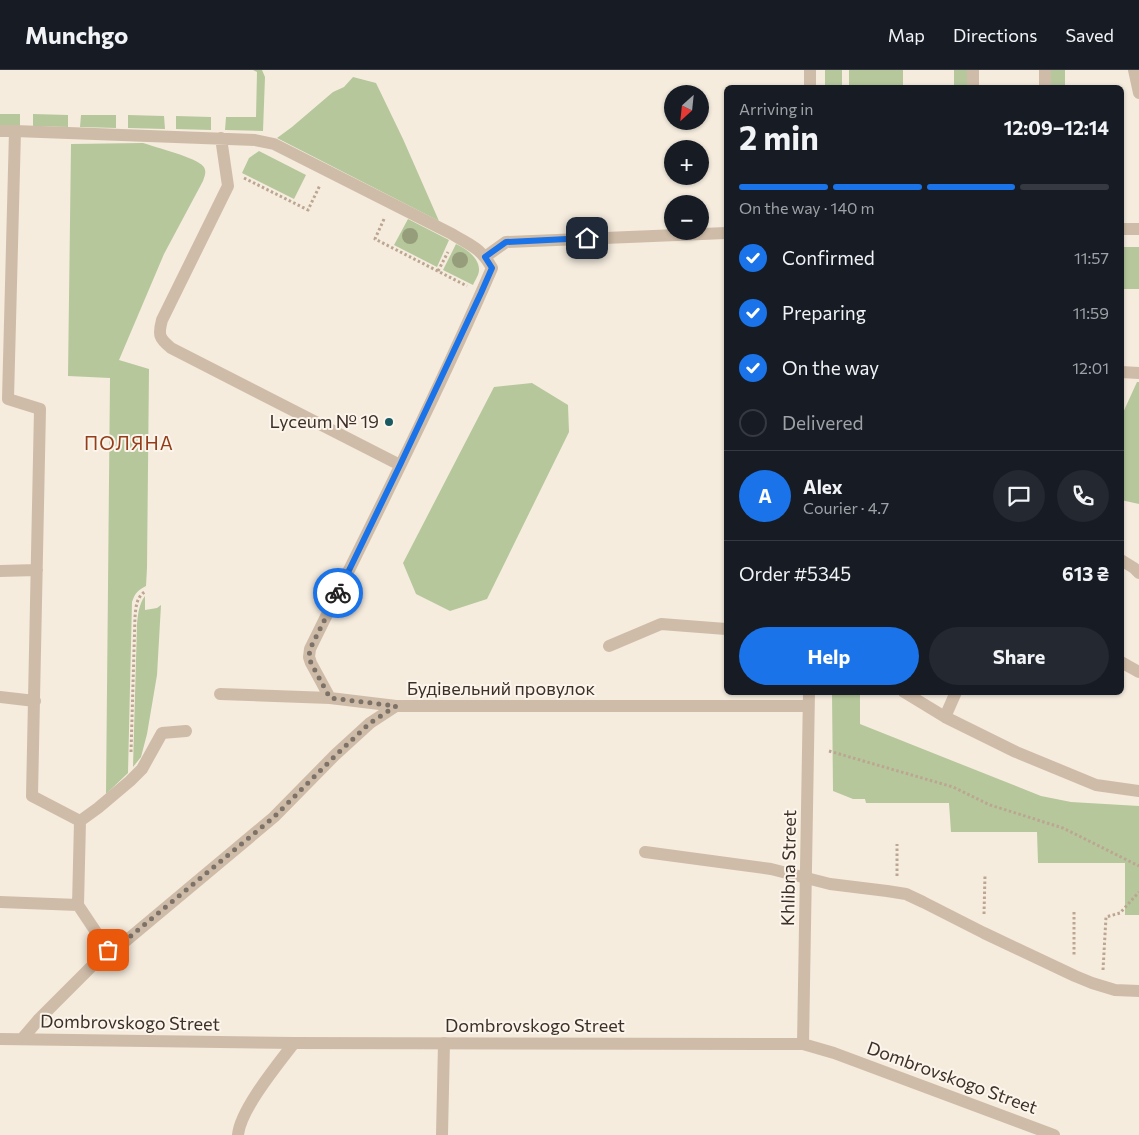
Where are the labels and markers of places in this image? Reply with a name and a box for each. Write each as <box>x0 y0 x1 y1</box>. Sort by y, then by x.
pin <box>566 217 608 259</box>
place label: Lyceum № 19 <box>269 410 379 432</box>
marker: Lyceum № 19 <box>383 416 395 428</box>
pin <box>87 929 129 971</box>

